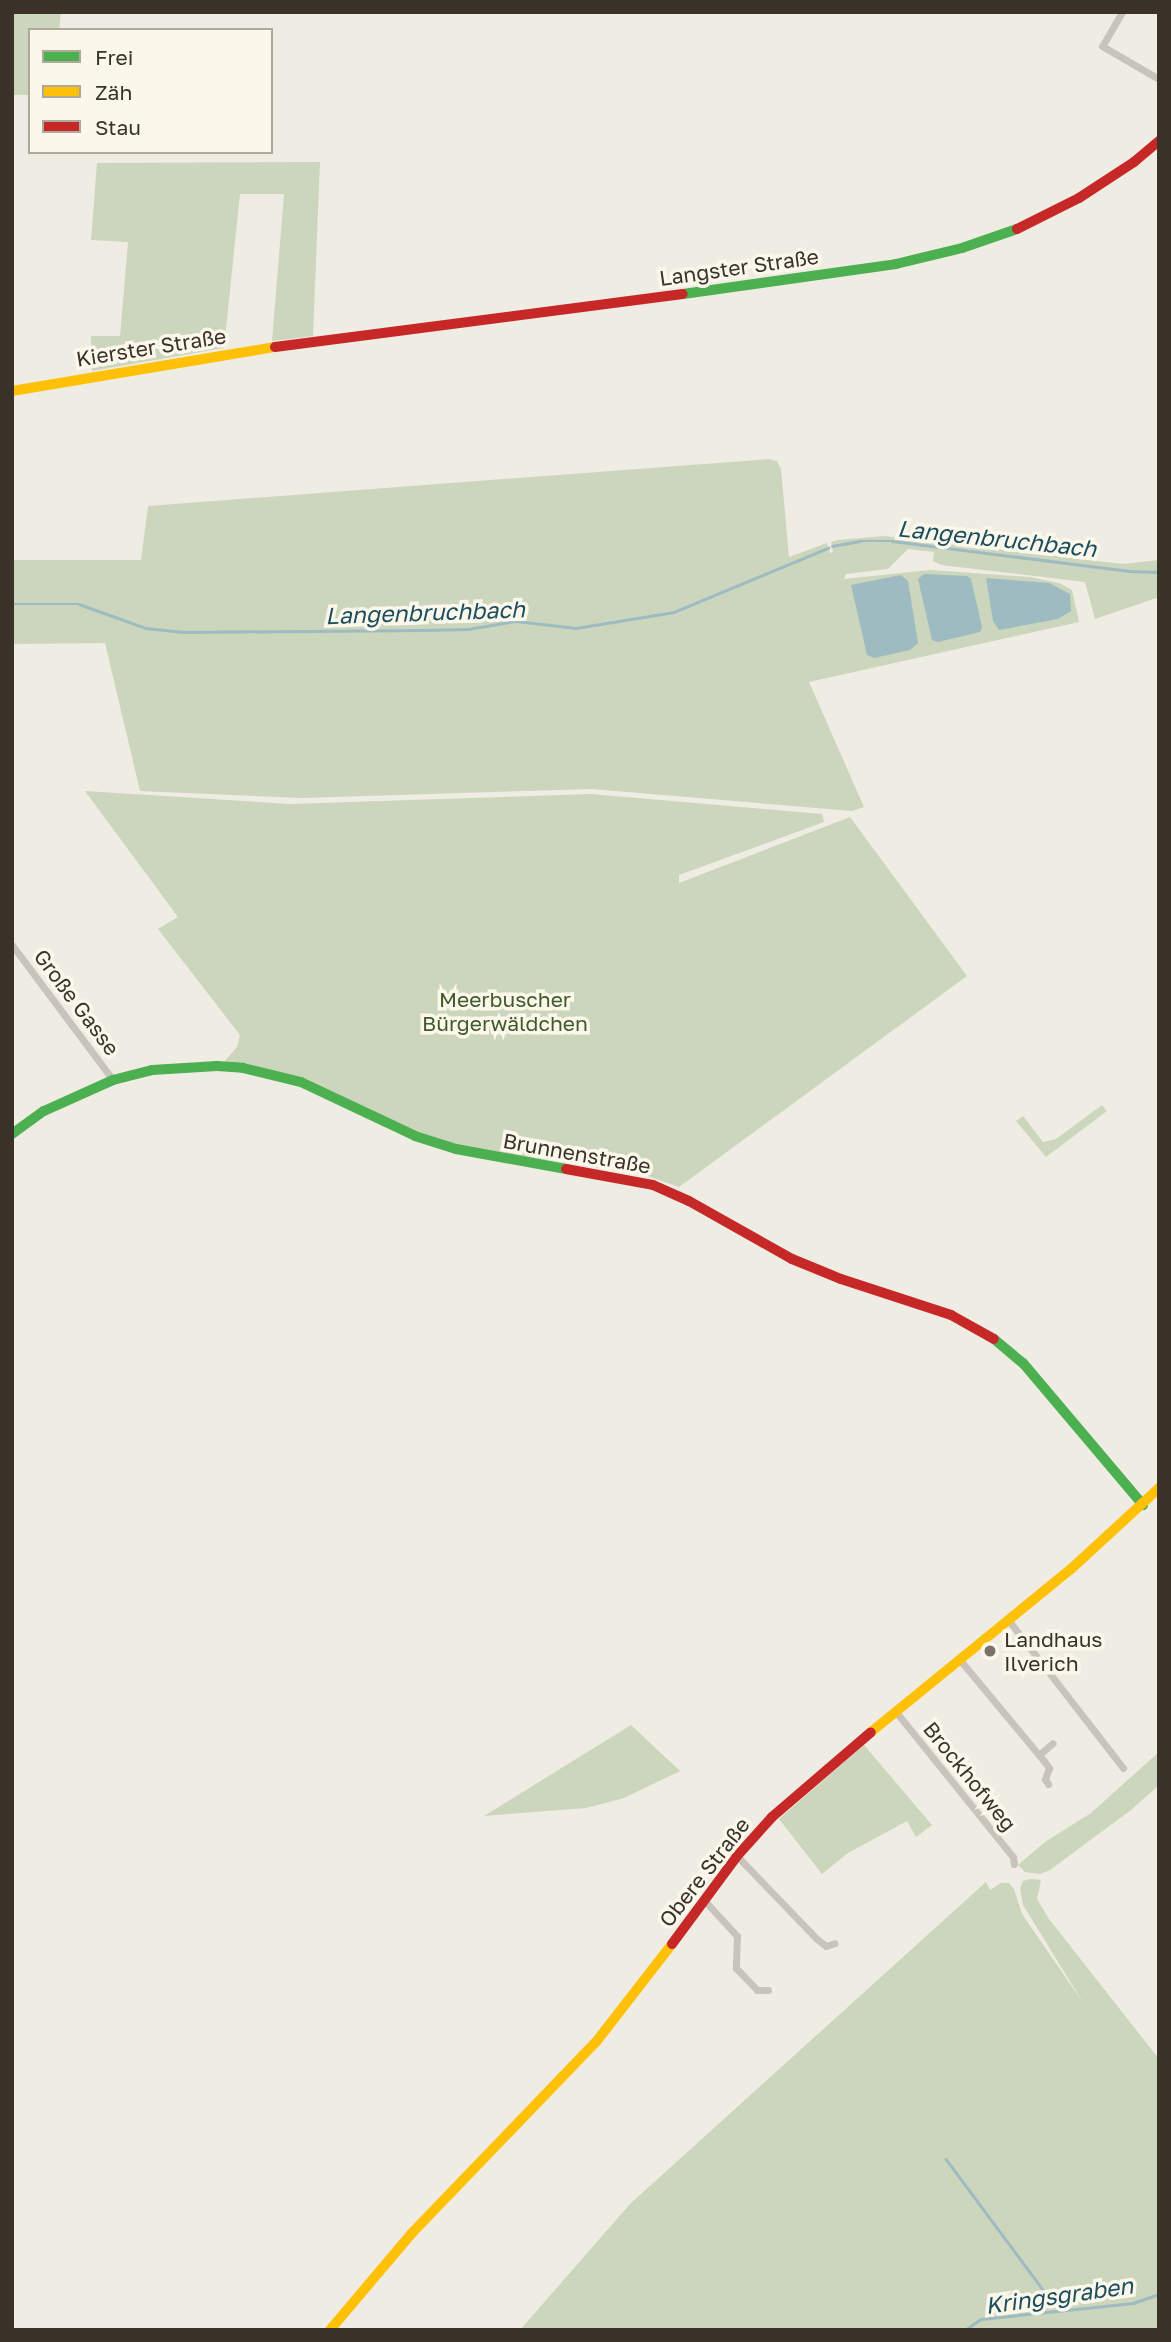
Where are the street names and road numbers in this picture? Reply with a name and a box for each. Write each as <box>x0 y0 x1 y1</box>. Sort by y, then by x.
street label: Langster Straße <box>658 243 820 291</box>
street label: Kierster Straße <box>74 323 228 371</box>
street label: Große Gasse <box>29 944 125 1060</box>
street label: Brunnenstraße <box>501 1128 653 1178</box>
street label: Brockhofweg <box>918 1716 1022 1836</box>
street label: Obere Straße <box>654 1812 754 1932</box>

